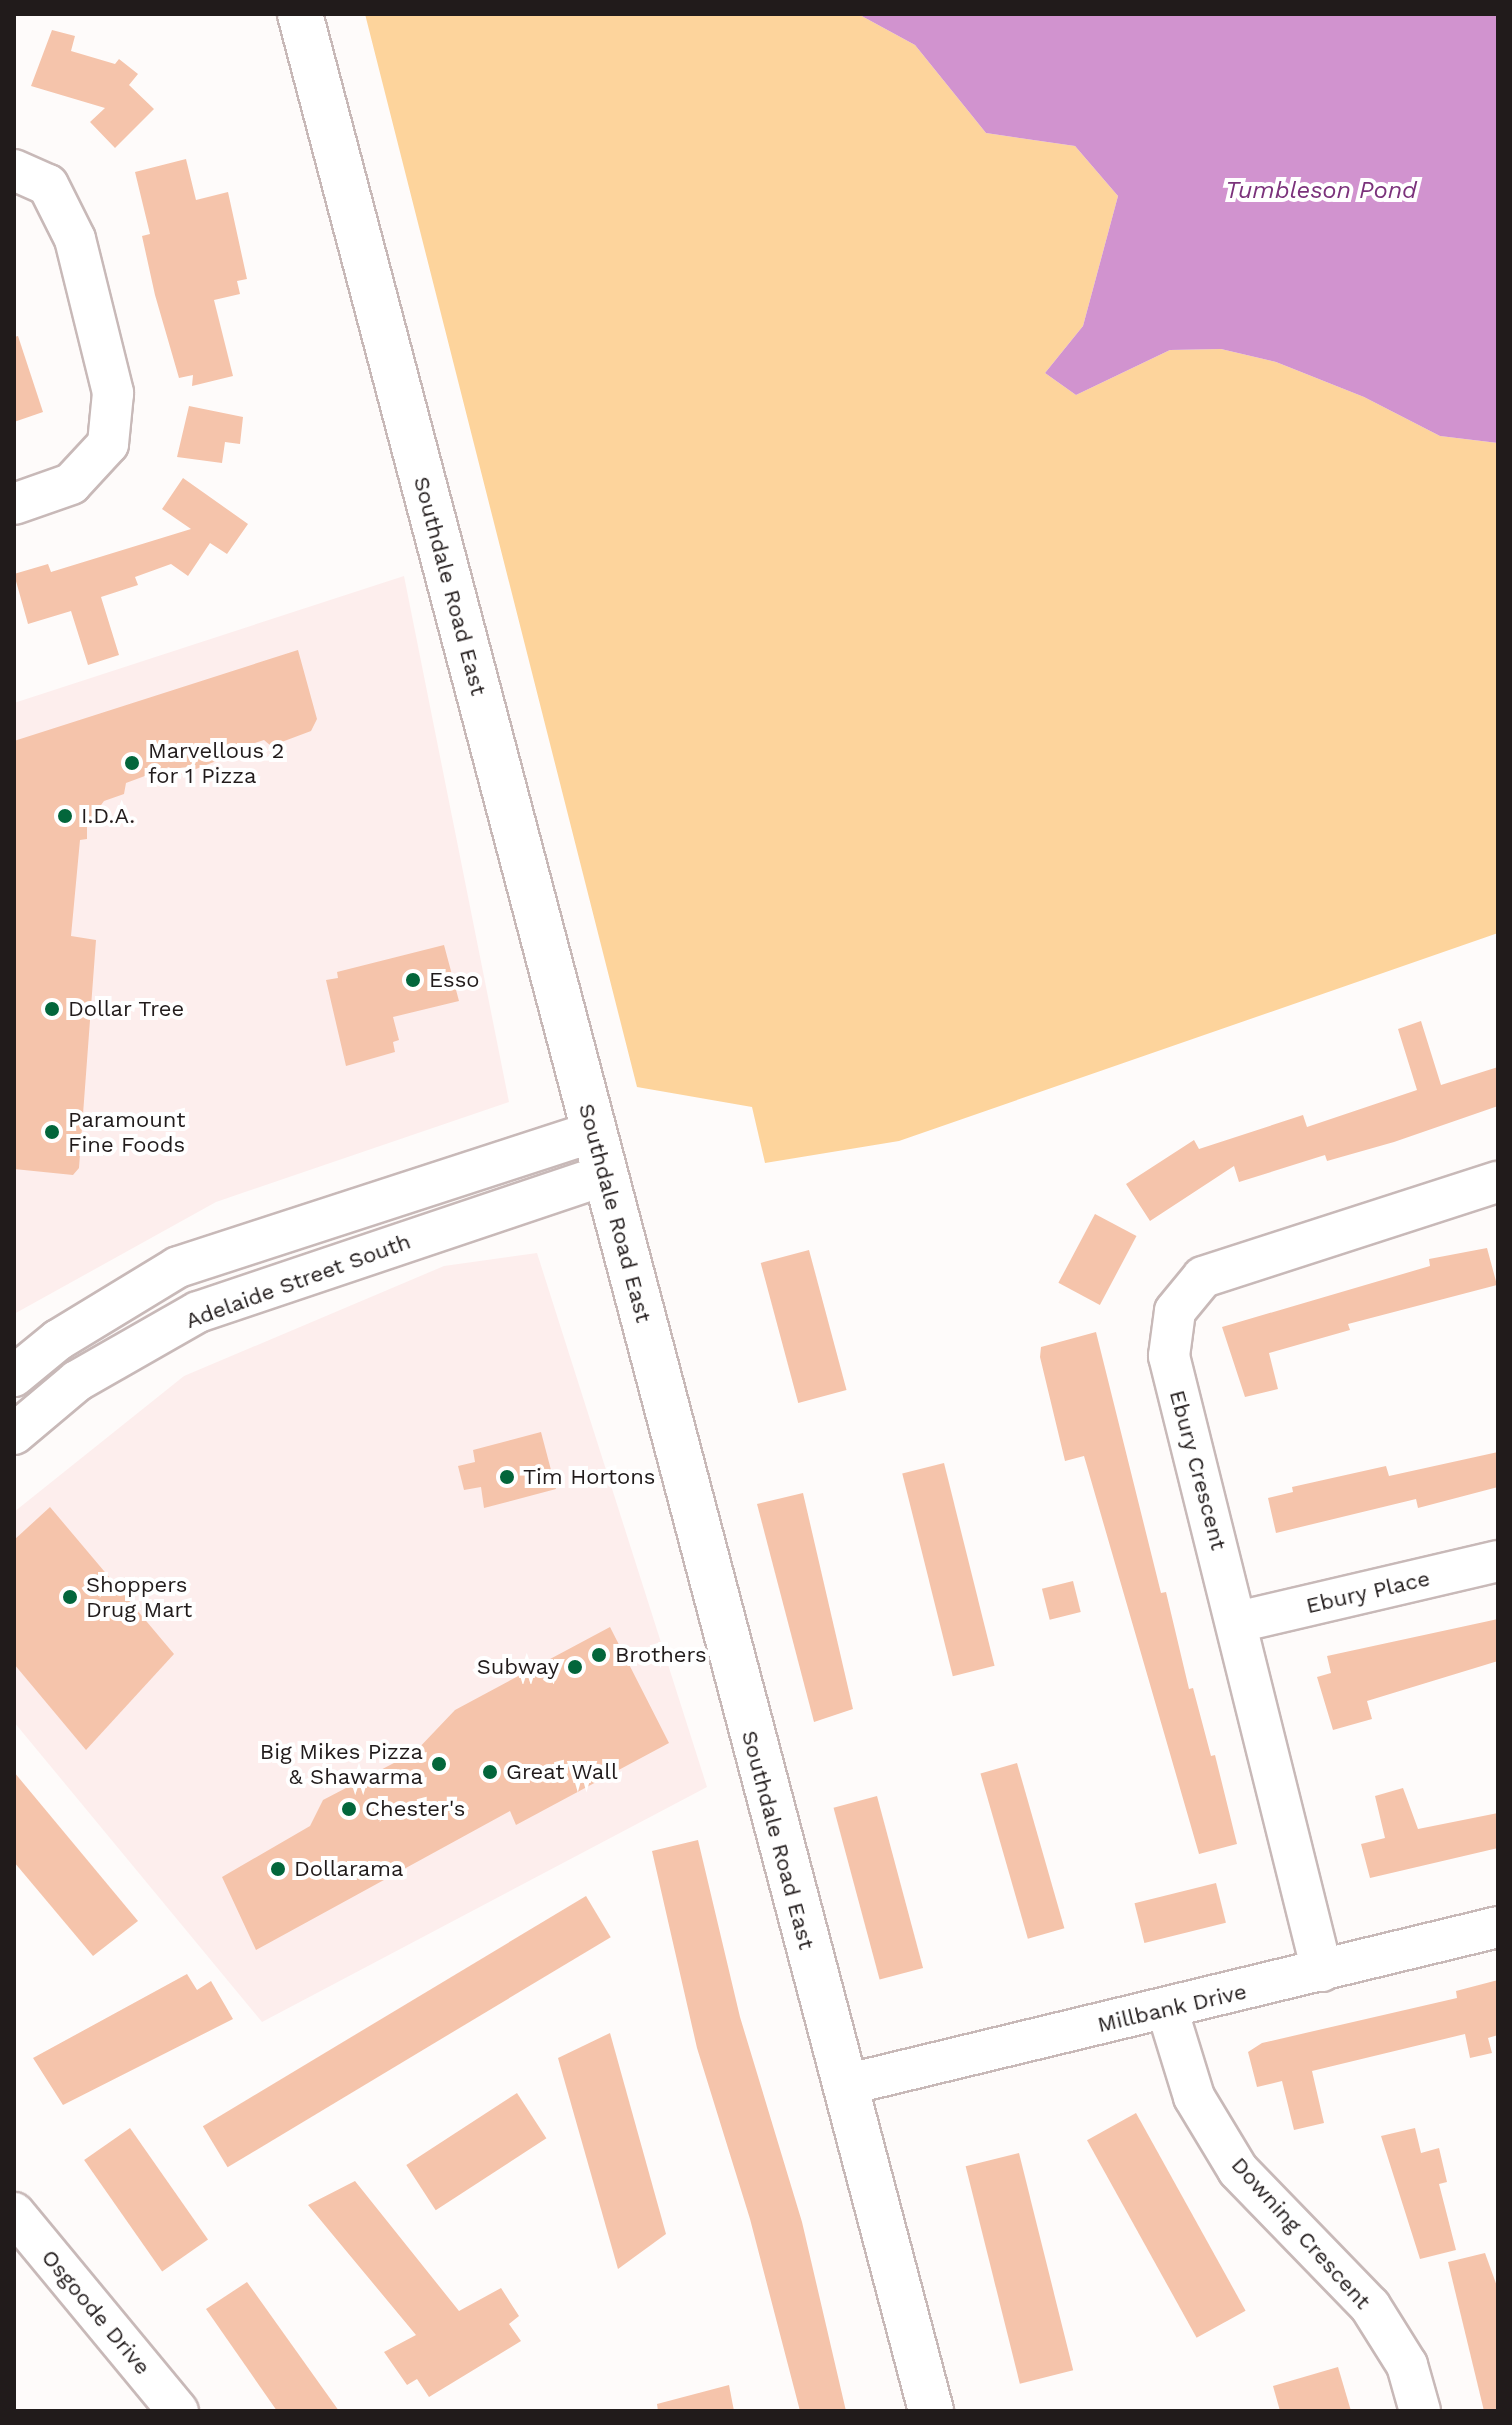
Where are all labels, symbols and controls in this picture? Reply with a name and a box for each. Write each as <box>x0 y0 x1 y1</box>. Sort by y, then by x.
water label: Tumbleson Pond <box>1225 177 1417 205</box>
street label: Southdale Road East <box>408 474 492 698</box>
place label: Marvellous 2 for 1 Pizza <box>148 737 284 788</box>
marker: Marvellous 2 for 1 Pizza <box>123 754 141 772</box>
place label: I.D.A. <box>81 803 135 829</box>
marker: I.D.A. <box>56 807 74 825</box>
place label: Esso <box>429 967 479 993</box>
marker: Esso <box>404 971 422 989</box>
place label: Dollar Tree <box>68 996 185 1022</box>
marker: Dollar Tree <box>43 1000 61 1018</box>
street label: Southdale Road East <box>573 1101 657 1325</box>
place label: Paramount Fine Foods <box>68 1106 185 1158</box>
marker: Paramount Fine Foods <box>43 1123 61 1141</box>
street label: Adelaide Street South <box>182 1228 414 1334</box>
street label: Ebury Crescent <box>1164 1387 1232 1553</box>
place label: Tim Hortons <box>523 1464 655 1490</box>
marker: Tim Hortons <box>498 1468 516 1486</box>
street label: Ebury Place <box>1303 1565 1433 1619</box>
place label: Shoppers Drug Mart <box>86 1571 192 1622</box>
marker: Shoppers Drug Mart <box>61 1588 79 1606</box>
place label: Brothers <box>615 1642 707 1668</box>
marker: Brothers <box>590 1646 608 1664</box>
place label: Subway <box>477 1654 559 1680</box>
marker: Subway <box>566 1658 584 1676</box>
street label: Southdale Road East <box>736 1728 820 1952</box>
place label: Big Mikes Pizza & Shawarma <box>260 1738 423 1790</box>
marker: Big Mikes Pizza & Shawarma <box>430 1755 448 1773</box>
place label: Great Wall <box>506 1759 618 1785</box>
marker: Great Wall <box>481 1763 499 1781</box>
place label: Chester's <box>365 1796 465 1822</box>
marker: Chester's <box>340 1800 358 1818</box>
place label: Dollarama <box>294 1856 404 1882</box>
marker: Dollarama <box>269 1860 287 1878</box>
street label: Millbank Drive <box>1095 1978 1249 2038</box>
street label: Downing Crescent <box>1226 2152 1376 2314</box>
street label: Osgoode Drive <box>36 2244 156 2380</box>

